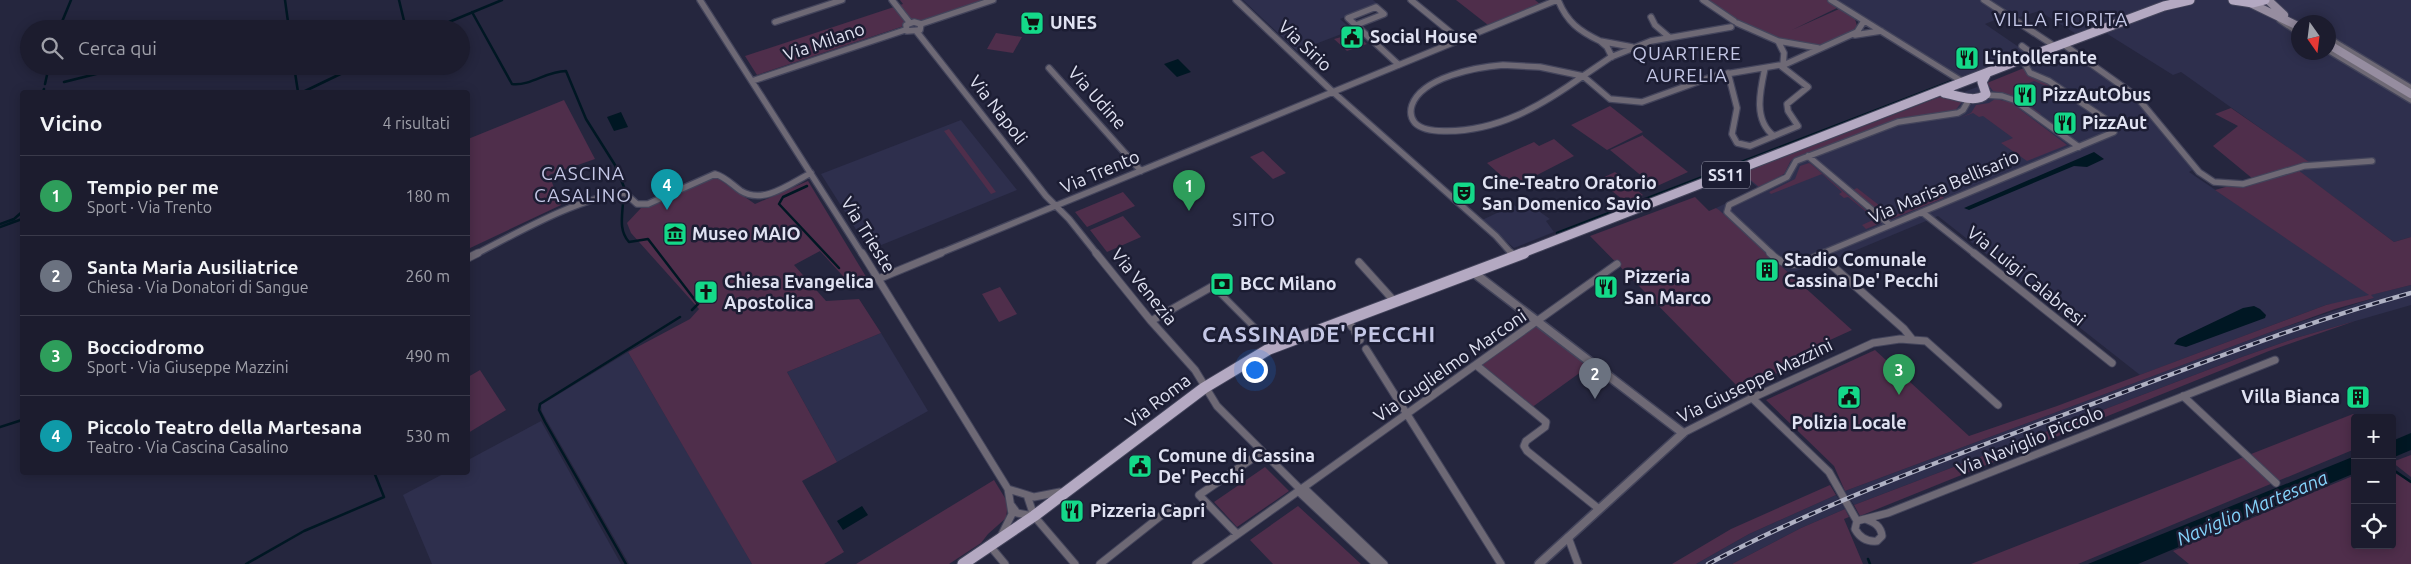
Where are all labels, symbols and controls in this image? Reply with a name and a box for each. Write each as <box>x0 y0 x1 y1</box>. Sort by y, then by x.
district label: VILLA FIORITA <box>1994 8 2128 30</box>
supermarket icon: UNES <box>1019 10 1045 36</box>
place label: UNES <box>1050 12 1097 32</box>
north arrow <box>2291 15 2336 60</box>
street label: Via Sirio <box>1275 16 1336 75</box>
street label: Via Milano <box>780 18 867 64</box>
search box <box>20 20 470 75</box>
public building icon: Social House <box>1339 24 1365 50</box>
place label: Social House <box>1370 26 1478 46</box>
icon: search <box>38 34 66 62</box>
text: Cerca qui <box>78 37 157 59</box>
district label: QUARTIERE AURELIA <box>1632 42 1742 86</box>
restaurant icon: L'intollerante <box>1954 45 1980 71</box>
place label: L'intollerante <box>1984 47 2097 67</box>
street label: Via Udine <box>1064 62 1131 133</box>
street label: Via Napoli <box>966 71 1032 148</box>
restaurant icon: PizzAutObus <box>2012 82 2038 108</box>
place label: PizzAutObus <box>2042 84 2151 104</box>
restaurant icon: PizzAut <box>2052 110 2078 136</box>
text: Vicino <box>40 111 102 135</box>
place label: PizzAut <box>2082 112 2147 132</box>
text: 4 risultati <box>382 114 450 132</box>
street label: Via Marisa Bellisario <box>1866 145 2022 227</box>
street label: Via Trento <box>1057 146 1142 197</box>
district label: CASCINA CASALINO <box>534 162 632 206</box>
road number: SS11 <box>1702 162 1750 188</box>
pin: 4 <box>651 169 683 210</box>
pin: 1 <box>1173 170 1205 211</box>
place label: Cine-Teatro Oratorio San Domenico Savio <box>1482 172 1657 213</box>
text: Tempio per me <box>87 176 219 198</box>
theatre icon: Cine-Teatro Oratorio San Domenico Savio <box>1451 180 1477 206</box>
text: 1 <box>51 187 61 205</box>
text: 180 m <box>405 187 450 205</box>
street label: Via Trieste <box>838 193 900 276</box>
text: Sport · Via Trento <box>87 198 212 216</box>
district label: SITO <box>1232 208 1276 230</box>
museum icon: Museo MAIO <box>662 221 688 247</box>
street label: Via Luigi Calabresi <box>1964 221 2090 329</box>
place label: Museo MAIO <box>692 223 801 243</box>
street label: Via Venezia <box>1108 244 1182 329</box>
place label: Stadio Comunale Cassina De' Pecchi <box>1784 249 1938 290</box>
text: Santa Maria Ausiliatrice <box>87 256 299 278</box>
building icon: Stadio Comunale Cassina De' Pecchi <box>1754 257 1780 283</box>
place label: Pizzeria San Marco <box>1624 266 1711 307</box>
text: 2 <box>51 267 61 285</box>
text: 260 m <box>405 267 450 285</box>
place label: Chiesa Evangelica Apostolica <box>724 271 874 312</box>
bank icon: BCC Milano <box>1209 271 1235 297</box>
place label: BCC Milano <box>1240 273 1337 293</box>
restaurant icon: Pizzeria San Marco <box>1593 274 1619 300</box>
text: Chiesa · Via Donatori di Sangue <box>87 278 309 296</box>
church icon: Chiesa Evangelica Apostolica <box>693 279 719 305</box>
street label: Via Guglielmo Marconi <box>1369 305 1529 425</box>
district label: CASSINA DE' PECCHI <box>1202 321 1436 346</box>
street label: Via Giuseppe Mazzini <box>1674 334 1835 426</box>
text: Bocciodromo <box>87 336 204 358</box>
text: 3 <box>51 347 61 365</box>
text: 490 m <box>405 347 450 365</box>
pin: 3 <box>1883 354 1915 395</box>
your location <box>1242 357 1268 383</box>
text: Sport · Via Giuseppe Mazzini <box>87 358 289 376</box>
pin: 2 <box>1579 358 1611 399</box>
street label: Via Roma <box>1121 369 1194 431</box>
public building icon: Polizia Locale <box>1836 384 1862 410</box>
building icon: Villa Bianca <box>2345 384 2371 410</box>
place label: Villa Bianca <box>2241 386 2340 406</box>
street label: Via Naviglio Piccolo <box>1953 401 2106 479</box>
place label: Polizia Locale <box>1791 412 1907 432</box>
map controls <box>2351 414 2396 549</box>
button: + <box>2351 414 2396 459</box>
text: Piccolo Teatro della Martesana <box>87 416 362 438</box>
text: 4 <box>51 427 61 445</box>
text: 530 m <box>405 427 450 445</box>
text: Teatro · Via Cascina Casalino <box>87 438 289 456</box>
place label: Comune di Cassina De' Pecchi <box>1158 445 1315 486</box>
public building icon: Comune di Cassina De' Pecchi <box>1127 453 1153 479</box>
button: − <box>2351 459 2396 504</box>
water label: Naviglio Martesana <box>2173 466 2331 550</box>
restaurant icon: Pizzeria Capri <box>1059 498 1085 524</box>
place label: Pizzeria Capri <box>1090 500 1205 520</box>
button: locate <box>2351 504 2396 549</box>

